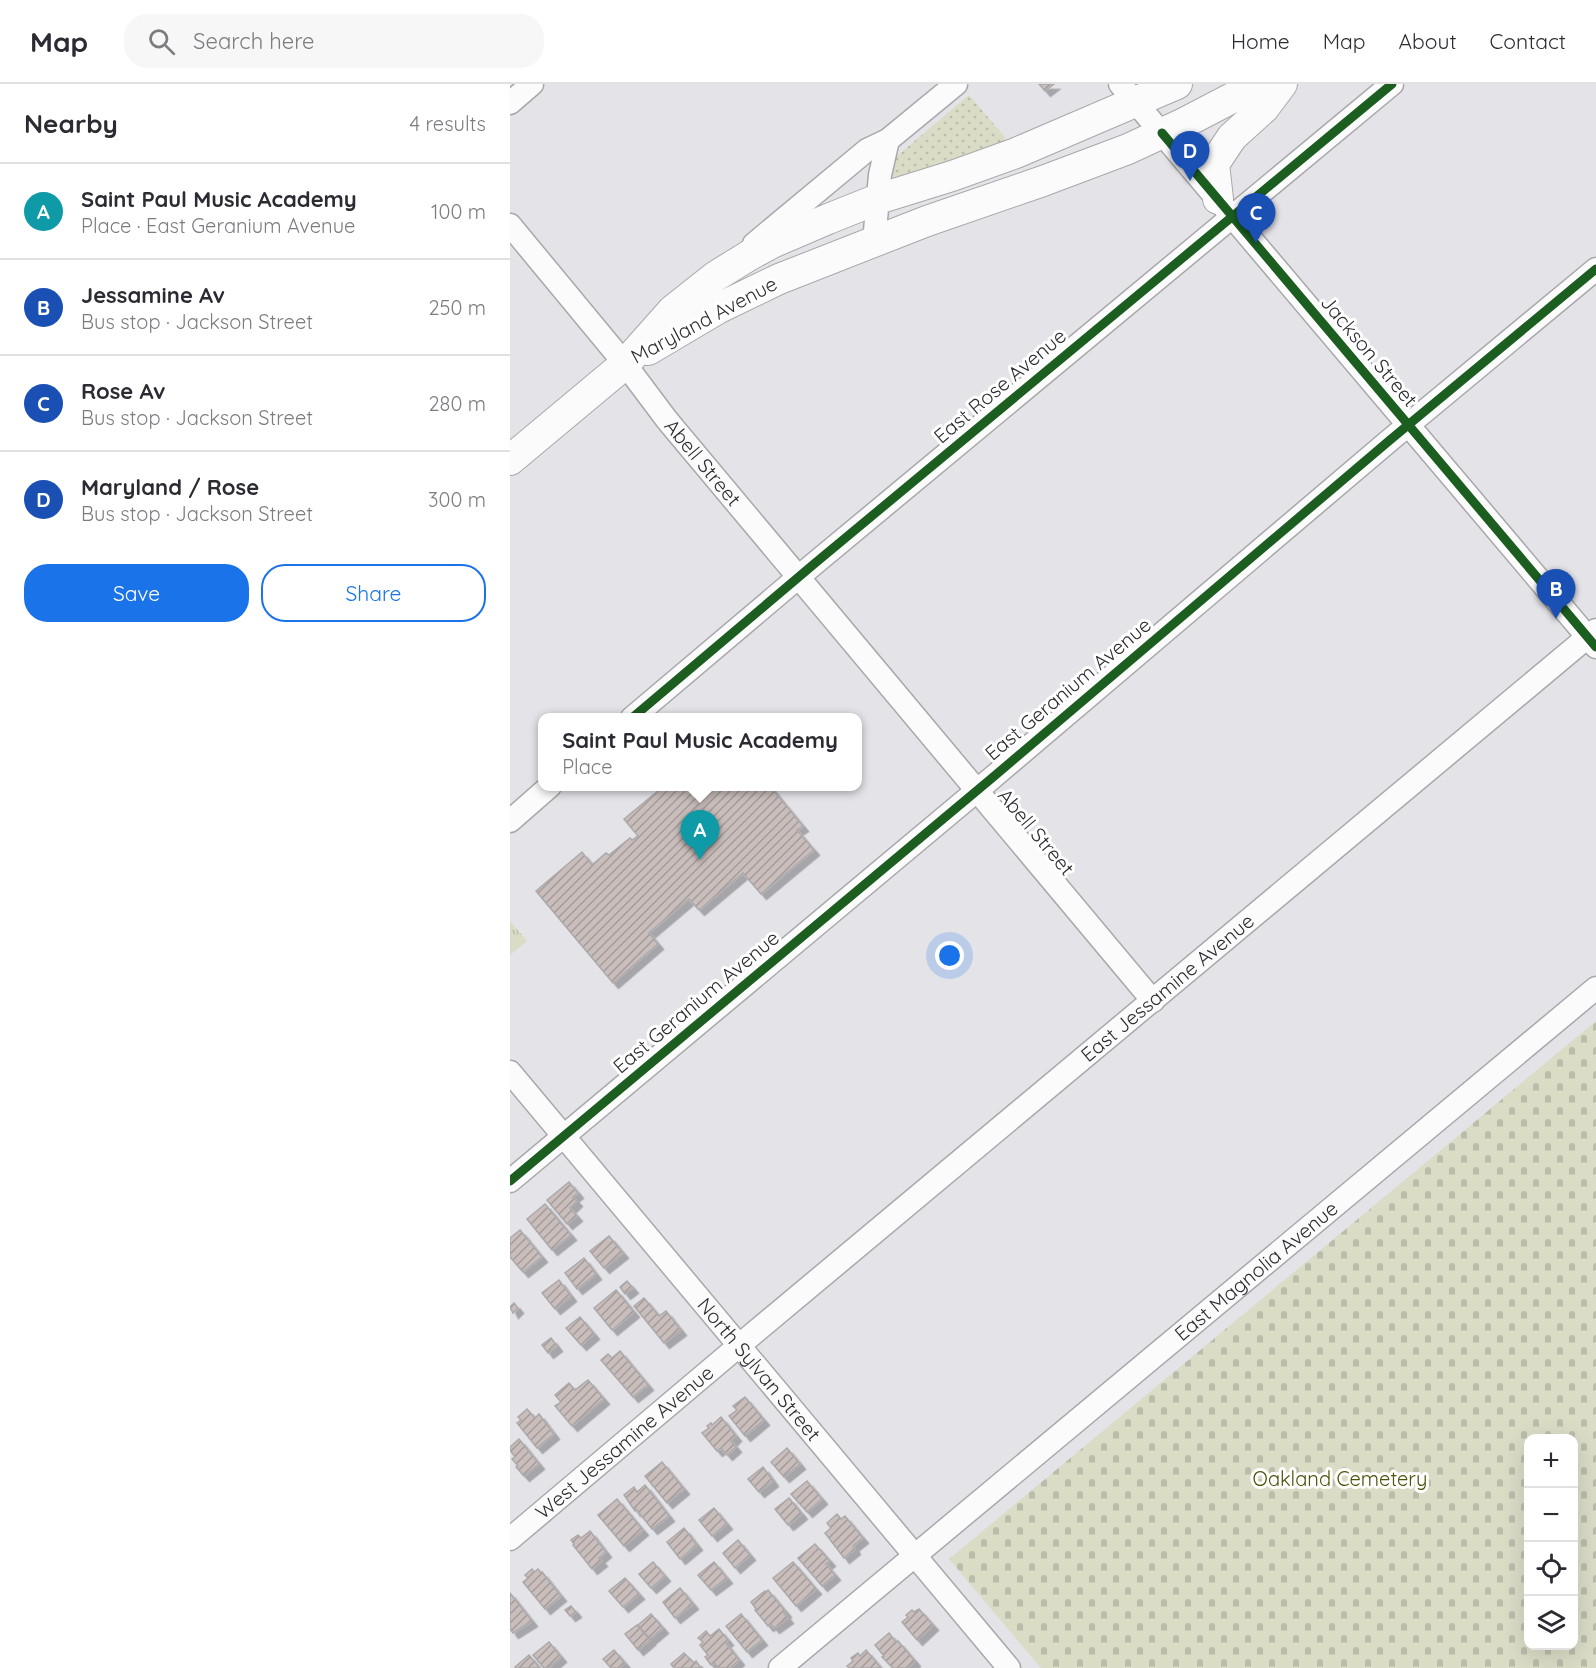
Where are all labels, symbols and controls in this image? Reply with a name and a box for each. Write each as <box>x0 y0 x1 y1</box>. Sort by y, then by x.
search box <box>124 14 544 68</box>
text: Map <box>30 24 88 59</box>
icon: search <box>145 25 178 58</box>
text: Search here <box>193 27 315 55</box>
text: Home <box>1231 28 1290 54</box>
text: Map <box>1323 28 1366 54</box>
text: About <box>1399 28 1457 54</box>
text: Contact <box>1490 28 1566 54</box>
text: Nearby <box>24 107 118 140</box>
text: 4 results <box>410 111 486 136</box>
pin: D <box>1170 132 1210 181</box>
text: Saint Paul Music Academy <box>81 185 357 213</box>
pin: C <box>1236 194 1276 243</box>
text: A <box>37 199 50 224</box>
text: 100 m <box>431 199 486 224</box>
text: Place · East Geranium Avenue <box>81 213 355 238</box>
street label: Maryland Avenue <box>626 270 781 369</box>
text: Jessamine Av <box>81 281 225 309</box>
street label: Jackson Street <box>1316 290 1423 412</box>
text: B <box>37 295 50 320</box>
text: 250 m <box>428 295 486 320</box>
text: Bus stop · Jackson Street <box>81 309 313 334</box>
street label: East Rose Avenue <box>928 323 1071 448</box>
text: Rose Av <box>81 377 165 405</box>
text: C <box>37 391 50 416</box>
text: 280 m <box>429 391 486 416</box>
text: Bus stop · Jackson Street <box>81 405 313 430</box>
street label: Abell Street <box>660 414 747 511</box>
text: Maryland / Rose <box>81 473 259 501</box>
text: D <box>36 487 51 512</box>
text: 300 m <box>428 487 486 512</box>
text: Bus stop · Jackson Street <box>81 501 313 526</box>
button: Save <box>24 564 249 622</box>
button: Share <box>261 564 486 622</box>
pin: B <box>1536 570 1576 619</box>
street label: East Geranium Avenue <box>980 612 1156 765</box>
popup <box>538 713 862 791</box>
text: Saint Paul Music Academy <box>562 726 838 754</box>
text: Place <box>562 754 612 779</box>
street label: Abell Street <box>993 783 1080 880</box>
pin: A <box>680 810 720 860</box>
street label: East Jessamine Avenue <box>1075 908 1259 1067</box>
street label: East Geranium Avenue <box>608 925 784 1078</box>
your location <box>935 941 964 970</box>
street label: East Magnolia Avenue <box>1169 1196 1343 1346</box>
street label: North Sylvan Street <box>692 1292 827 1446</box>
street label: West Jessamine Avenue <box>530 1360 718 1524</box>
map controls <box>1524 1434 1578 1650</box>
button: + <box>1524 1434 1578 1488</box>
park label: Oakland Cemetery <box>1253 1466 1427 1491</box>
button: − <box>1524 1488 1578 1542</box>
button: locate <box>1524 1542 1578 1596</box>
button: layers <box>1524 1596 1578 1650</box>

